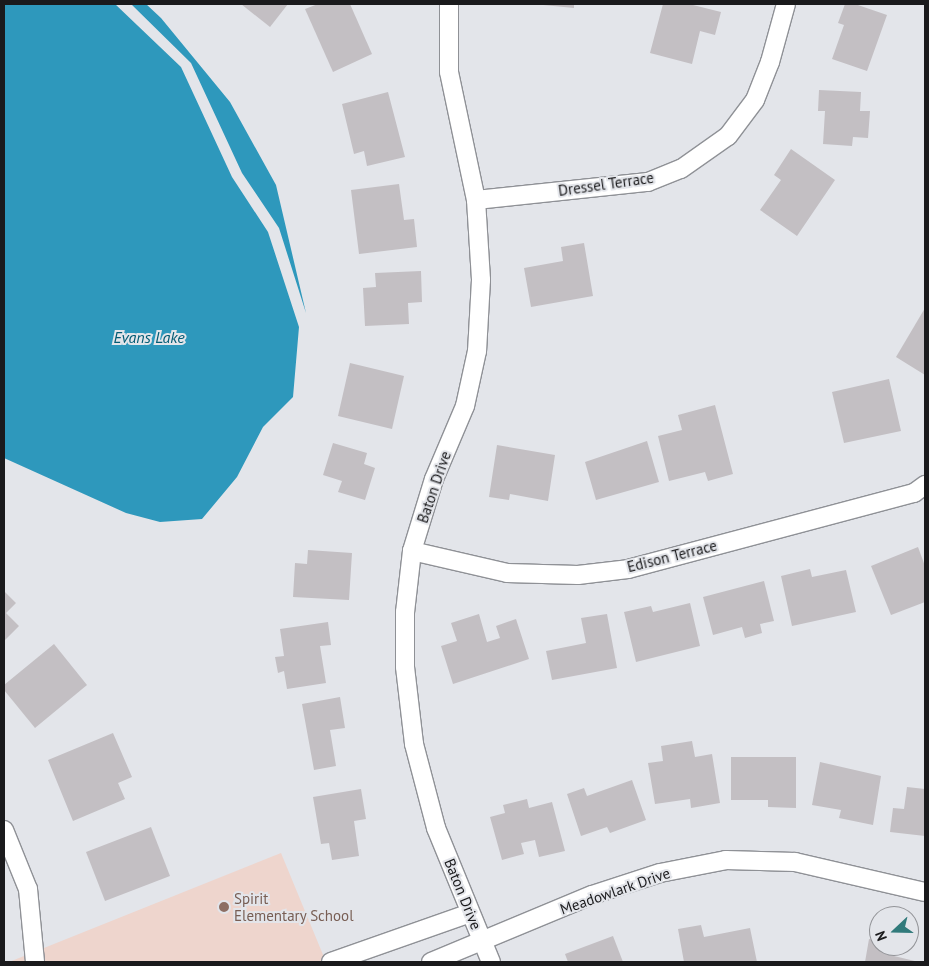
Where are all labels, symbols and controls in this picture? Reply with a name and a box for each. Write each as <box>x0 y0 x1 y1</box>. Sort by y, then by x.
street label: Dressel Terrace <box>557 168 655 200</box>
water label: Evans Lake <box>113 327 185 347</box>
street label: Baton Drive <box>413 449 455 525</box>
street label: Edison Terrace <box>625 536 719 576</box>
street label: Baton Drive <box>441 856 485 932</box>
street label: Meadowlark Drive <box>557 864 673 918</box>
place label: Spirit Elementary School <box>234 889 354 924</box>
marker: Spirit Elementary School <box>218 901 230 913</box>
north arrow <box>869 906 919 956</box>
text: N <box>871 929 891 944</box>

